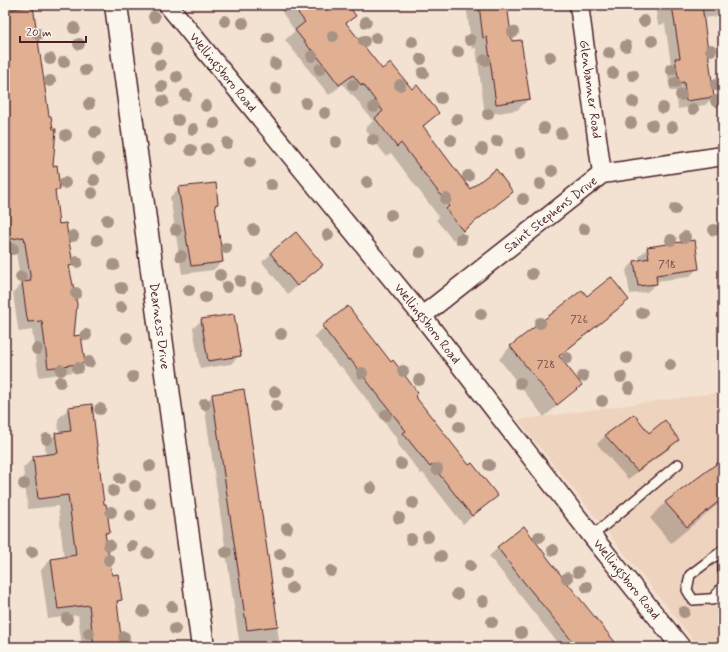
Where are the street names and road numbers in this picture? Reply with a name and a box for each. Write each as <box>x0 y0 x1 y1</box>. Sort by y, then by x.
street label: Wellingsboro Road <box>185 29 261 116</box>
street label: Glenbanner Road <box>575 39 606 140</box>
street label: Saint Stephens Drive <box>501 172 601 257</box>
street label: Wellingsboro Road <box>390 280 465 368</box>
street label: Dearness Drive <box>145 282 174 371</box>
street label: Wellingsboro Road <box>589 536 664 623</box>

